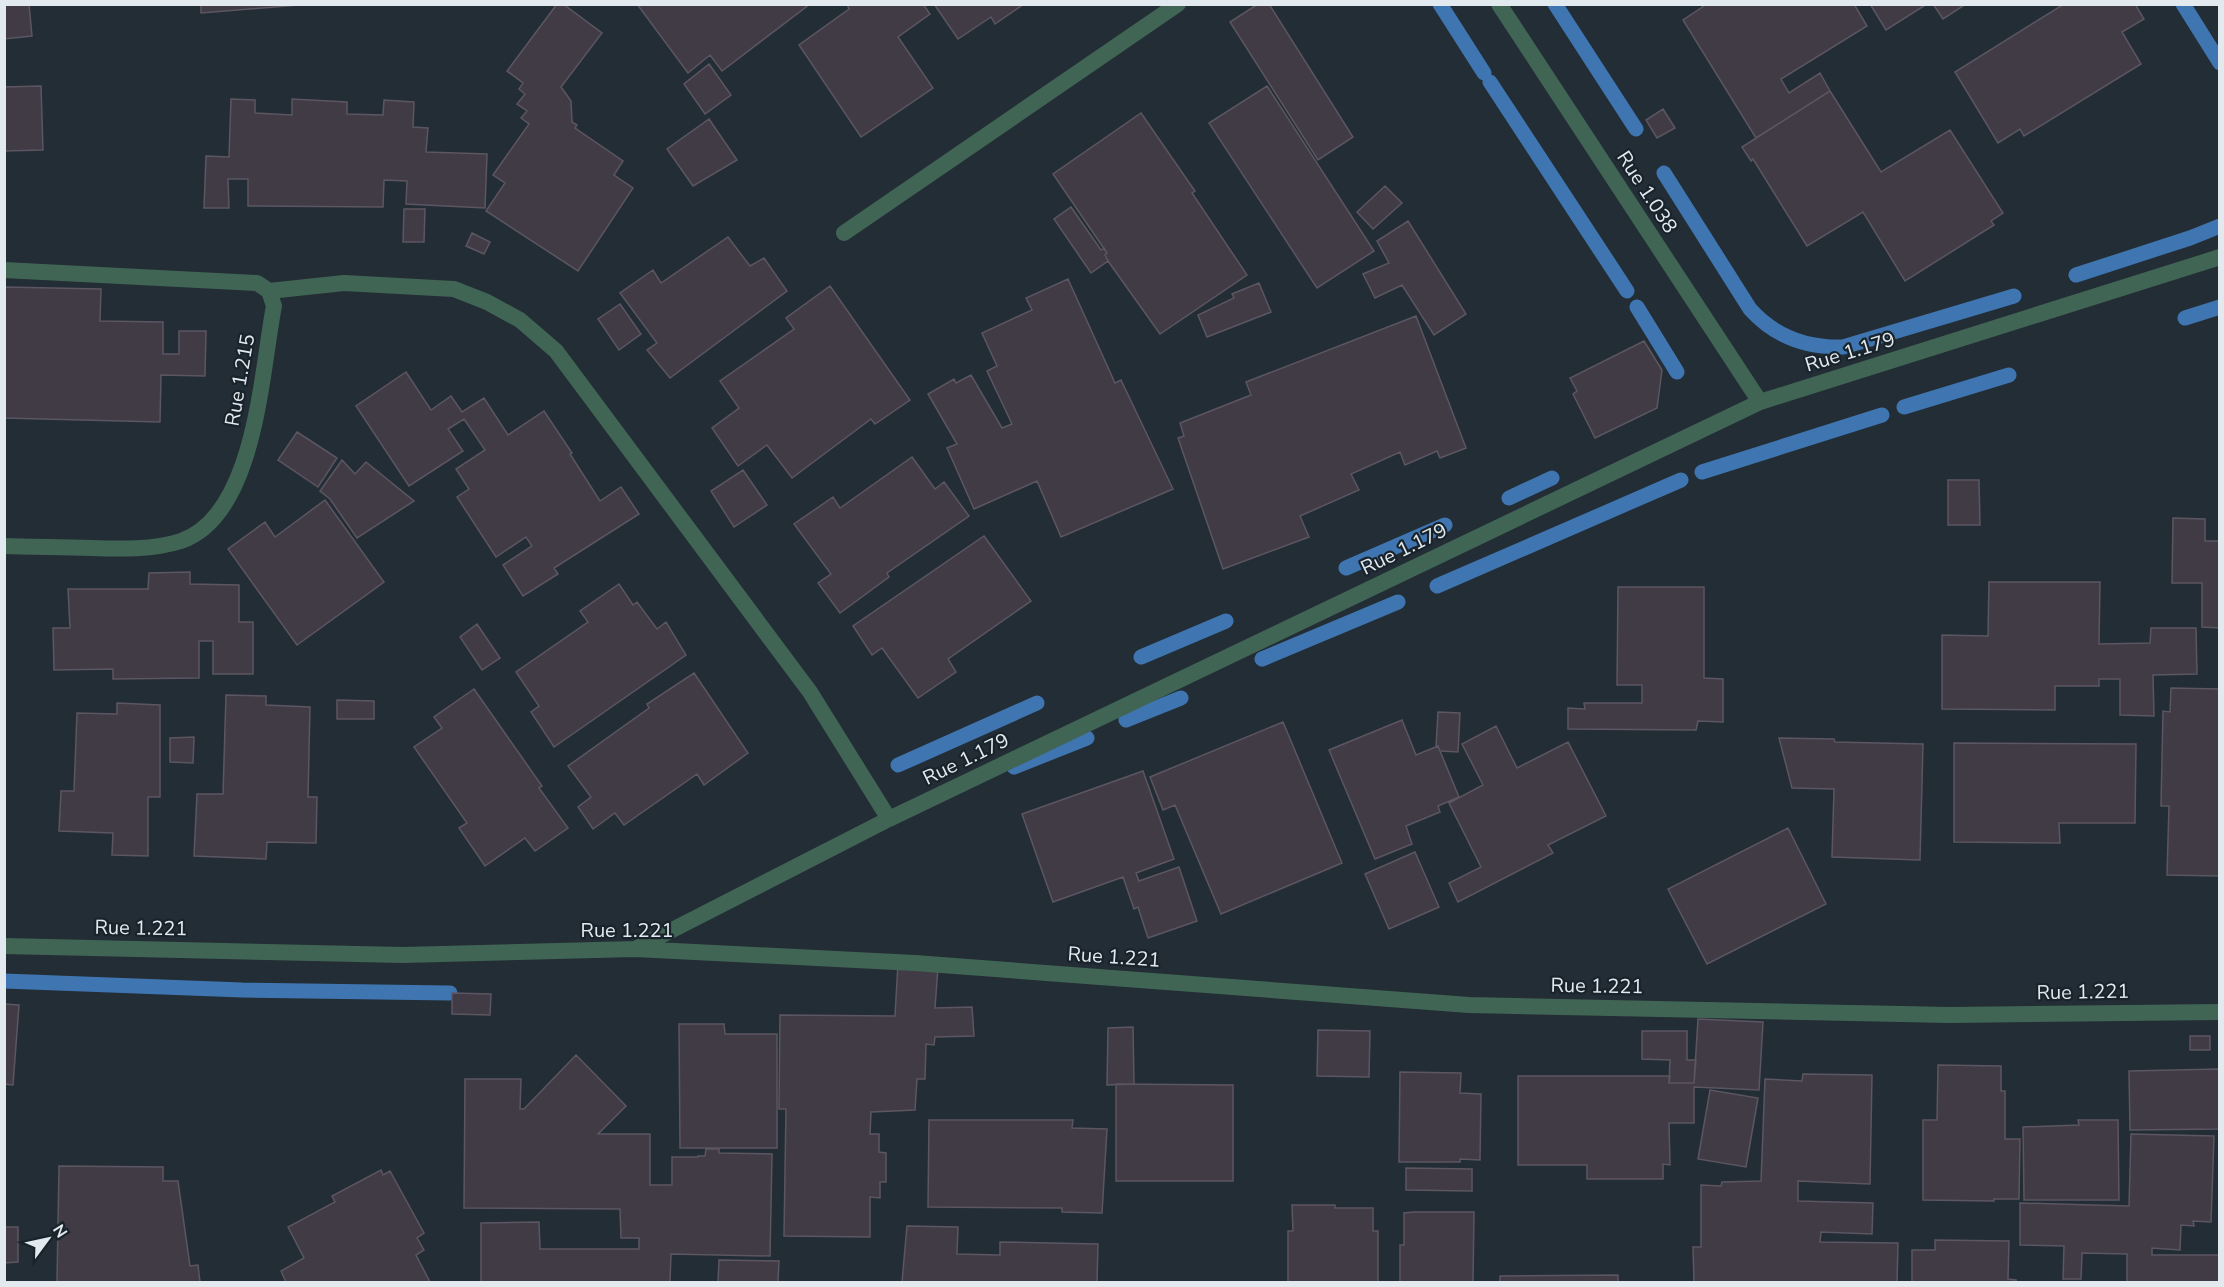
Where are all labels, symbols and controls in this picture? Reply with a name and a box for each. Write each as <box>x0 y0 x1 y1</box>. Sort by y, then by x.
street label: Rue 1.038 <box>1610 146 1684 238</box>
street label: Rue 1.179 <box>1802 326 1898 378</box>
street label: Rue 1.215 <box>219 332 261 428</box>
street label: Rue 1.179 <box>1356 516 1452 582</box>
street label: Rue 1.179 <box>918 726 1014 792</box>
street label: Rue 1.221 <box>94 914 188 942</box>
street label: Rue 1.221 <box>581 917 673 944</box>
street label: Rue 1.221 <box>1067 940 1161 974</box>
street label: Rue 1.221 <box>1550 972 1644 1000</box>
street label: Rue 1.221 <box>2036 978 2130 1006</box>
north arrow <box>18 1209 78 1269</box>
text: N <box>47 1220 72 1242</box>

